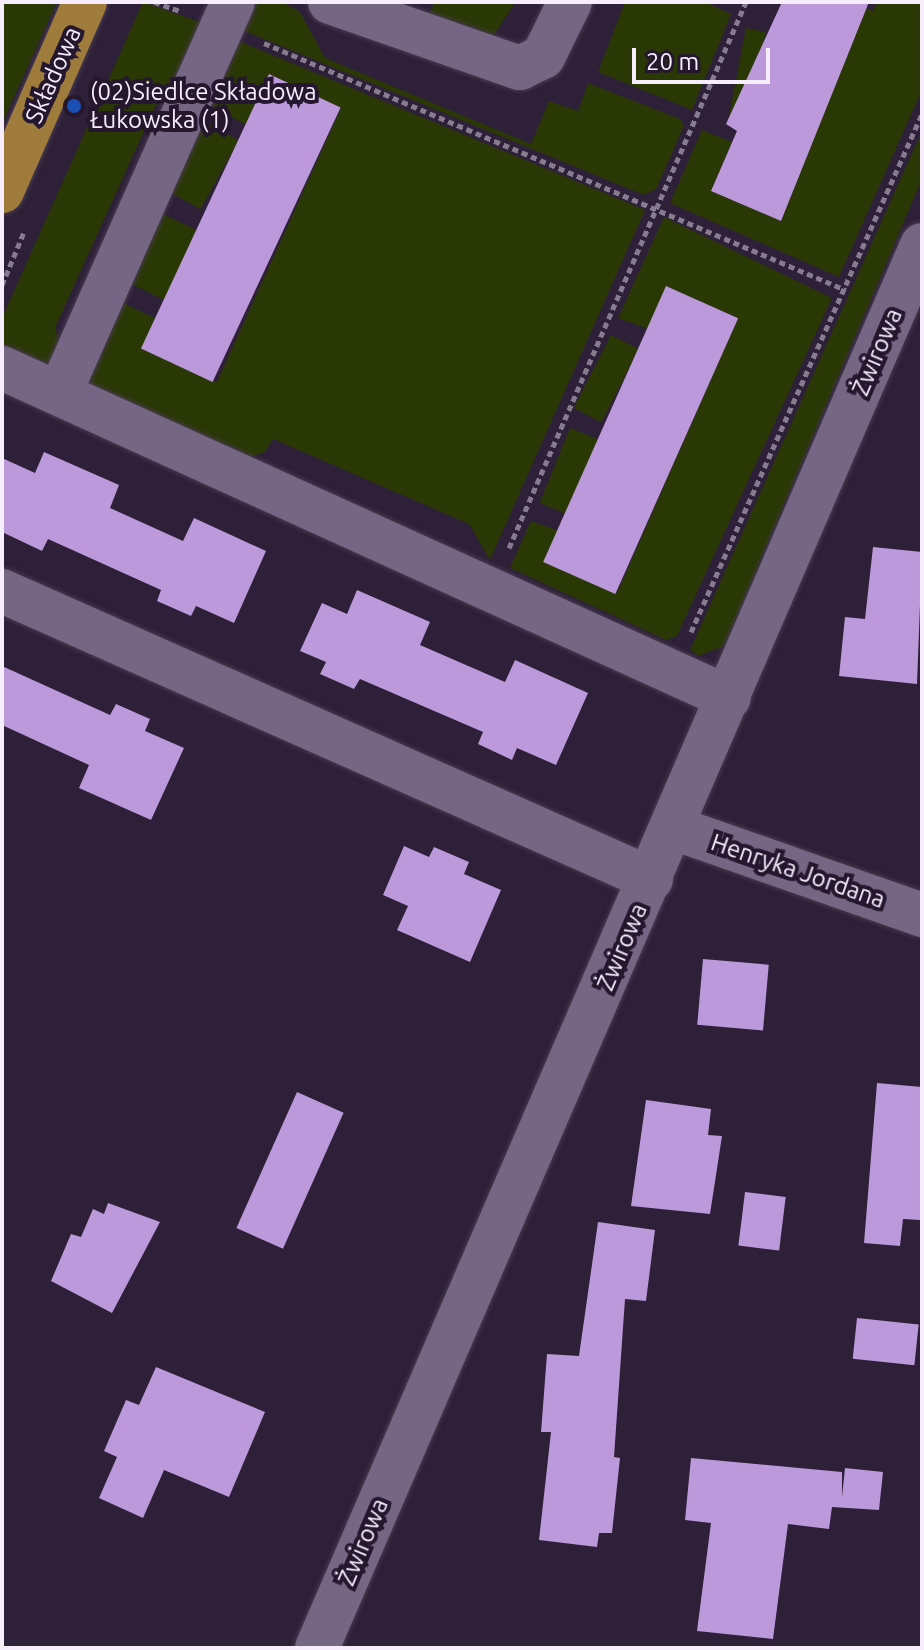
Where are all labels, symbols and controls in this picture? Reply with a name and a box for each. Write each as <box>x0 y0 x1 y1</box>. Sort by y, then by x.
street label: Składowa <box>19 22 87 128</box>
scale bar <box>636 32 774 82</box>
text: 20 m <box>646 48 699 75</box>
place label: (02)Siedlce Składowa Łukowska (1) <box>90 78 316 134</box>
marker: (02)Siedlce Składowa Łukowska (1) <box>65 97 83 115</box>
street label: Żwirowa <box>846 304 908 400</box>
street label: Henryka Jordana <box>707 828 889 914</box>
street label: Żwirowa <box>591 899 653 995</box>
street label: Żwirowa <box>332 1494 394 1590</box>

